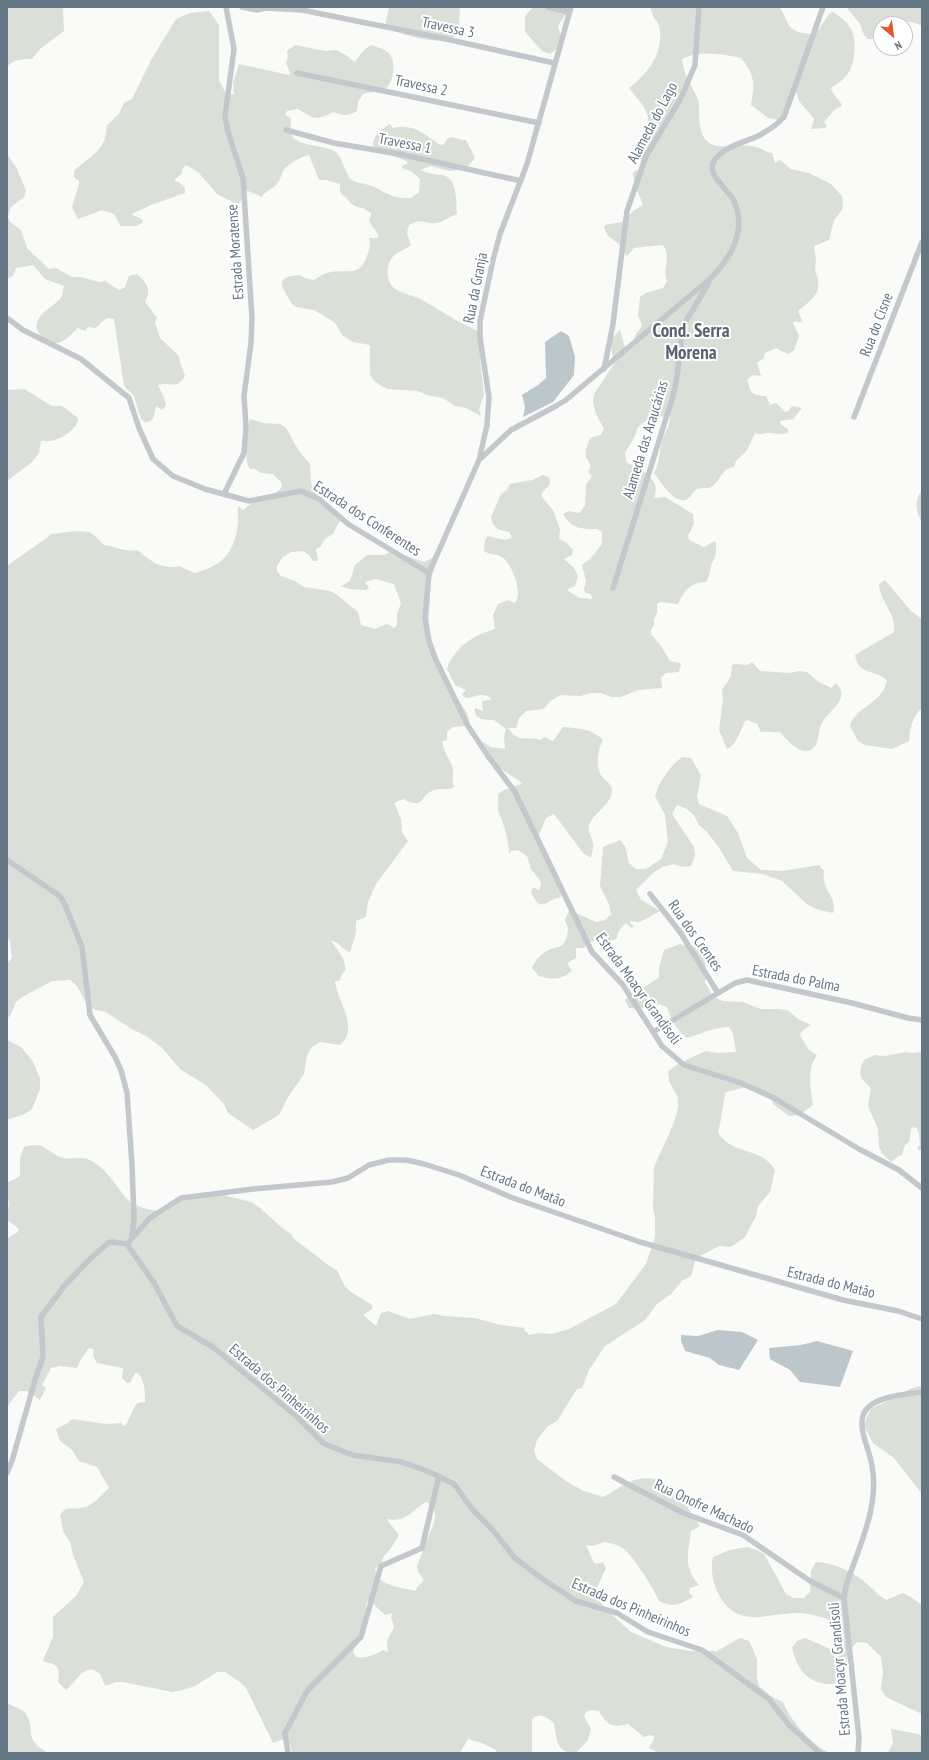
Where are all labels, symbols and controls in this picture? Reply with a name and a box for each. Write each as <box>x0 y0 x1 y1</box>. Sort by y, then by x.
street label: Travessa 3 <box>420 14 476 42</box>
north arrow <box>873 16 913 56</box>
text: N <box>892 38 904 53</box>
street label: Travessa 2 <box>393 72 449 100</box>
street label: Alameda do Lago <box>624 79 682 167</box>
street label: Travessa 1 <box>377 130 433 158</box>
street label: Estrada Moratense <box>224 204 248 300</box>
street label: Rua da Granja <box>460 251 492 325</box>
street label: Rua do Cisne <box>857 290 897 360</box>
district label: Cond. Serra Morena <box>653 321 729 365</box>
street label: Alameda das Araucárias <box>619 379 673 501</box>
street label: Estrada dos Conferentes <box>310 478 424 560</box>
street label: Rua dos Crentes <box>664 897 726 975</box>
street label: Estrada Moacyr Grandisoli <box>591 930 685 1048</box>
street label: Estrada do Palma <box>751 962 841 996</box>
street label: Estrada do Matão <box>478 1163 568 1211</box>
street label: Estrada do Matão <box>785 1263 877 1303</box>
street label: Estrada dos Pinheirinhos <box>225 1340 333 1438</box>
street label: Rua Onofre Machado <box>651 1476 757 1538</box>
street label: Estrada dos Pinheirinhos <box>569 1575 693 1641</box>
street label: Estrada Moacyr Grandisoli <box>825 1602 855 1736</box>

